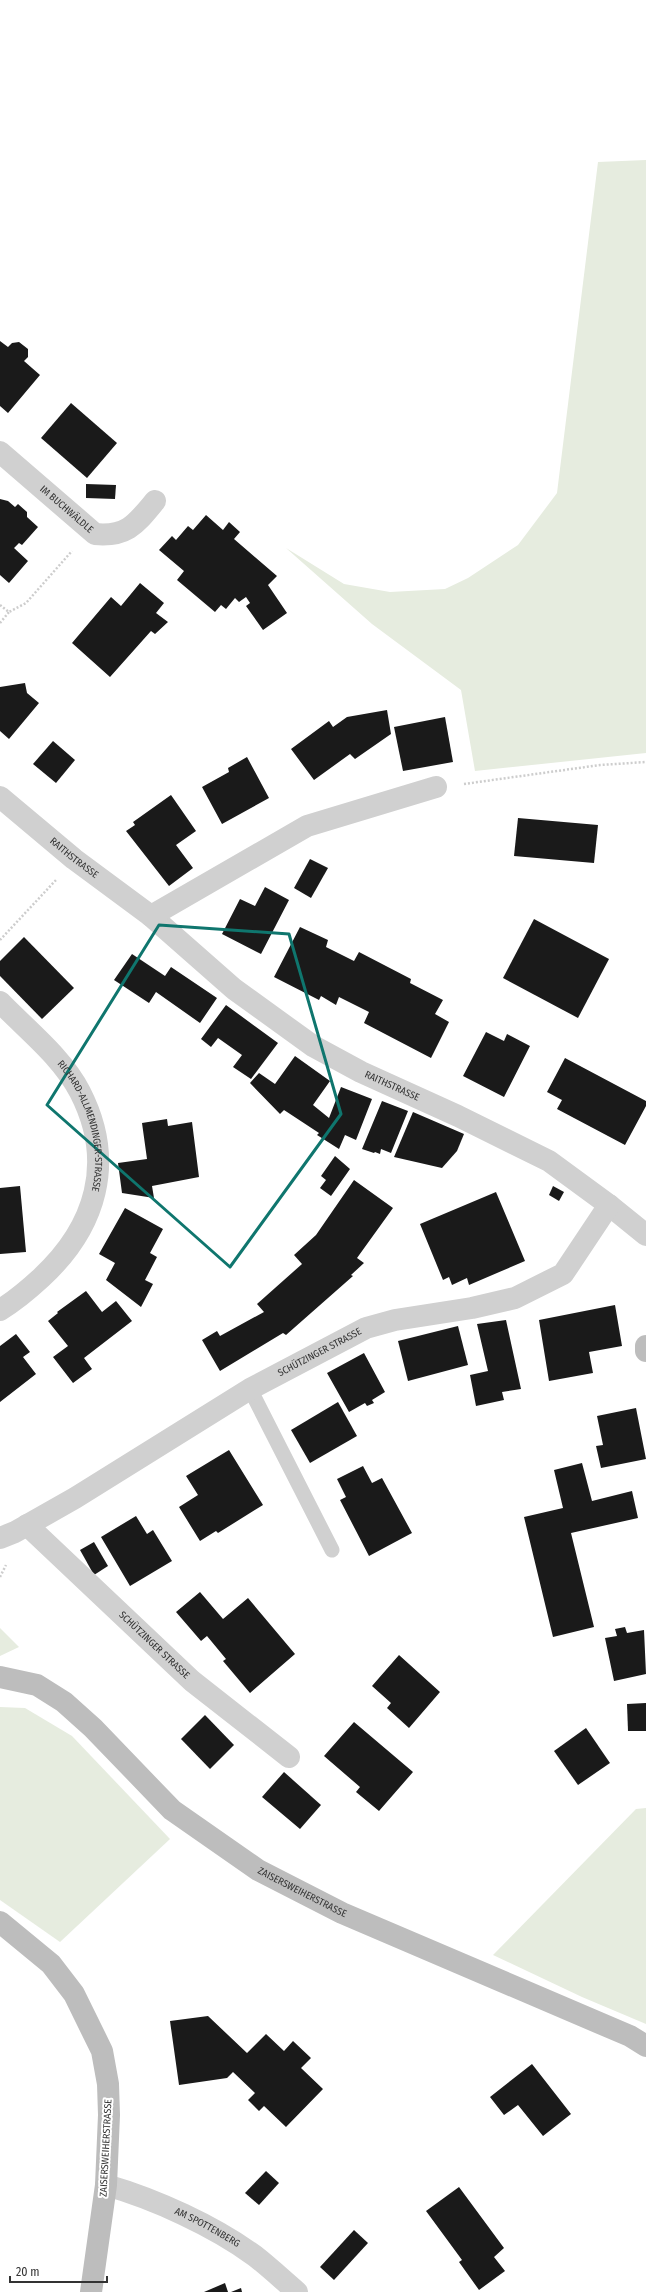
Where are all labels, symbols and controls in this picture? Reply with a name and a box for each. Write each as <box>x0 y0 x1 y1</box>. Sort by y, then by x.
street label: IM BUCHWÄLDLE <box>37 483 96 536</box>
street label: RAITHSTRASSE <box>47 835 101 881</box>
street label: RICHARD-ALLMENDINGER-STRASSE <box>55 1058 104 1193</box>
street label: RAITHSTRASSE <box>363 1069 422 1104</box>
street label: SCHÜTZINGER STRASSE <box>276 1325 364 1379</box>
street label: SCHÜTZINGER STRASSE <box>116 1609 192 1682</box>
street label: ZAISERSWEIHERSTRASSE <box>256 1865 349 1920</box>
street label: ZAISERSWEIHERSTRASSE <box>97 2098 115 2197</box>
street label: AM SPOTTENBERG <box>173 2205 242 2250</box>
scale bar <box>10 2258 107 2284</box>
text: 20 m <box>16 2265 40 2279</box>

